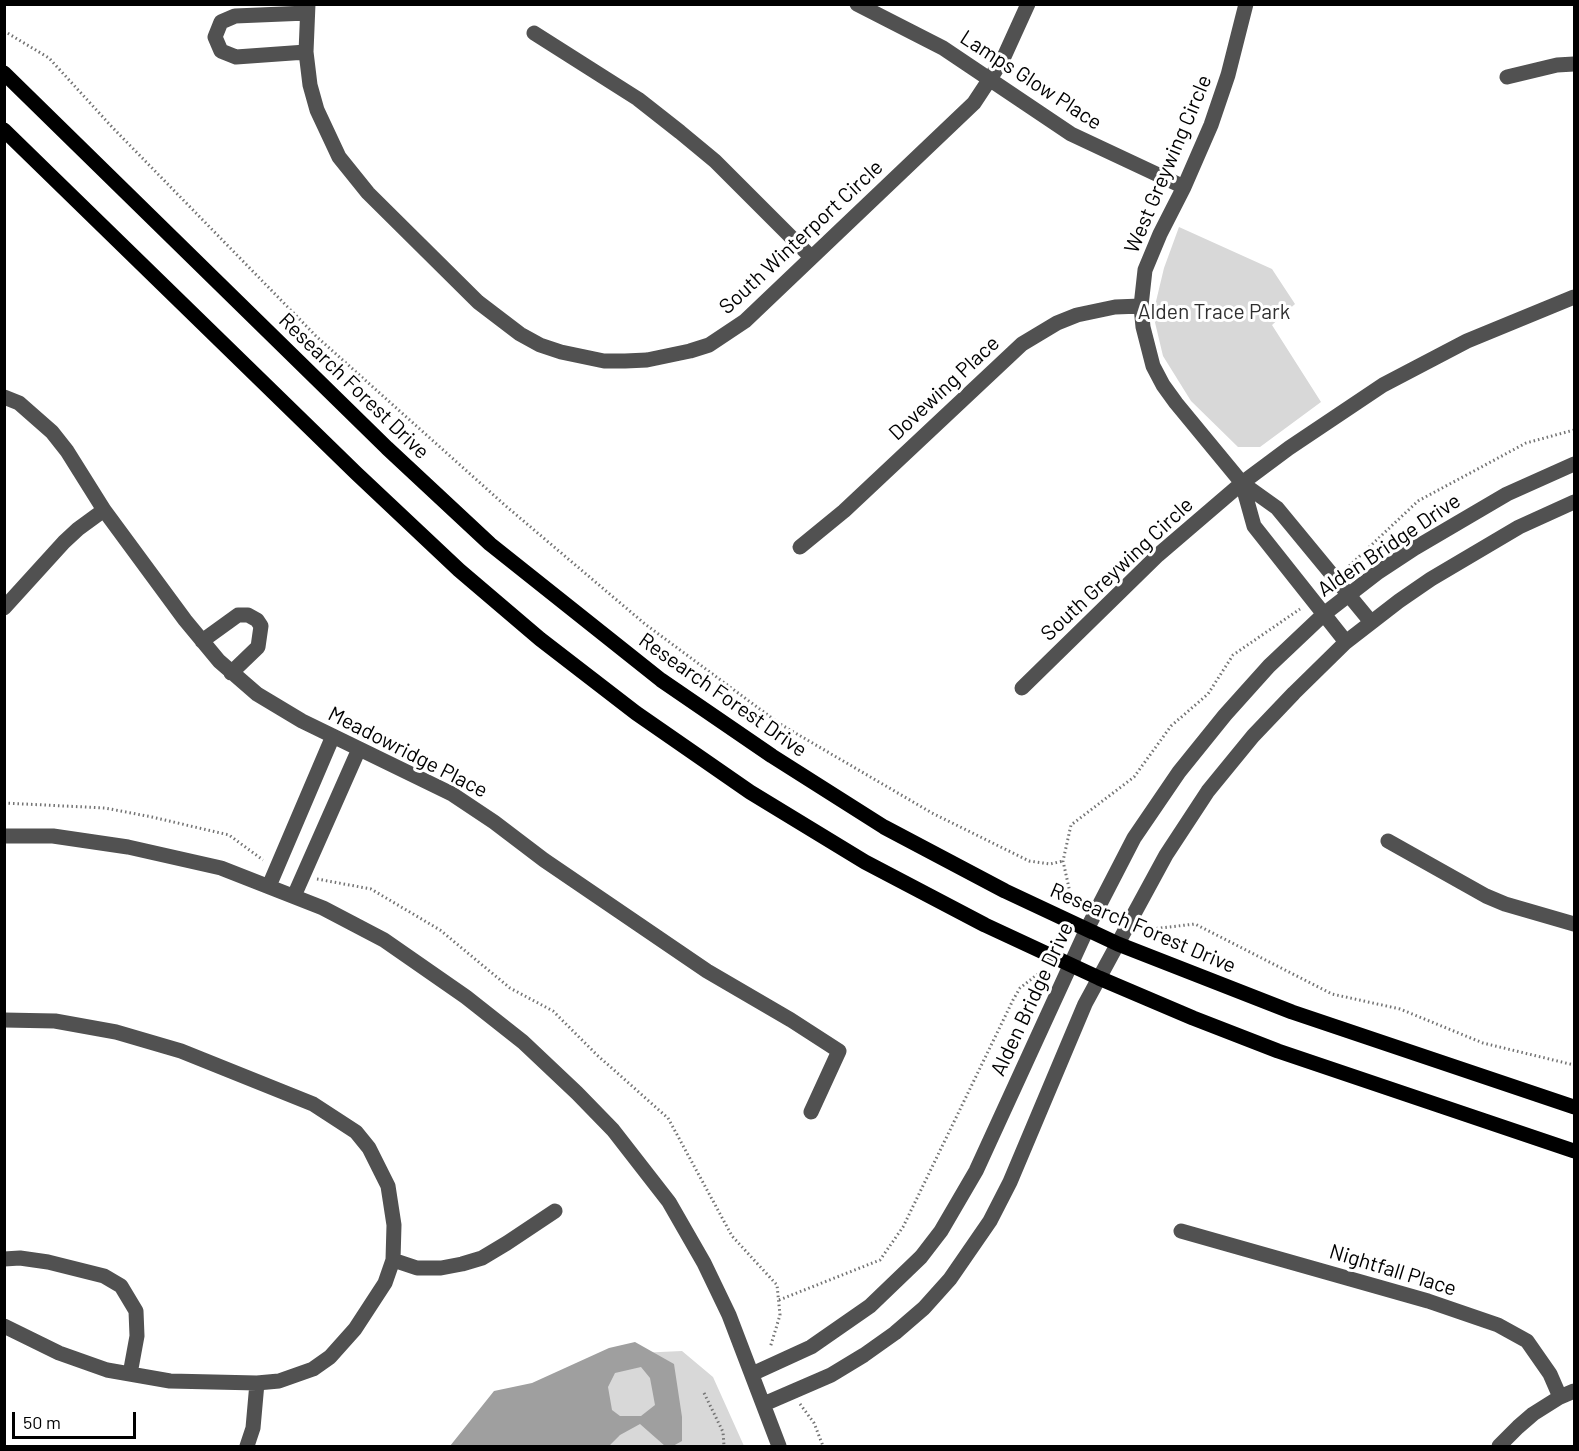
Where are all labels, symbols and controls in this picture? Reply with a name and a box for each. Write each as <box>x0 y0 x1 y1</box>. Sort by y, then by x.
street label: Lamps Glow Place <box>955 25 1107 135</box>
street label: West Greywing Circle <box>1119 71 1217 257</box>
street label: South Winterport Circle <box>714 155 888 319</box>
park label: Alden Trace Park <box>1138 299 1290 325</box>
street label: Research Forest Drive <box>274 308 434 464</box>
street label: Dovewing Place <box>884 330 1004 446</box>
street label: Alden Bridge Drive <box>1313 488 1465 602</box>
street label: South Greywing Circle <box>1036 492 1198 646</box>
street label: Research Forest Drive <box>634 627 812 763</box>
street label: Meadowridge Place <box>324 701 492 803</box>
street label: Research Forest Drive <box>1046 877 1240 979</box>
street label: Alden Bridge Drive <box>985 918 1079 1080</box>
street label: Nightfall Place <box>1326 1239 1460 1301</box>
scale bar <box>15 1400 140 1438</box>
text: 50 m <box>23 1411 61 1433</box>

